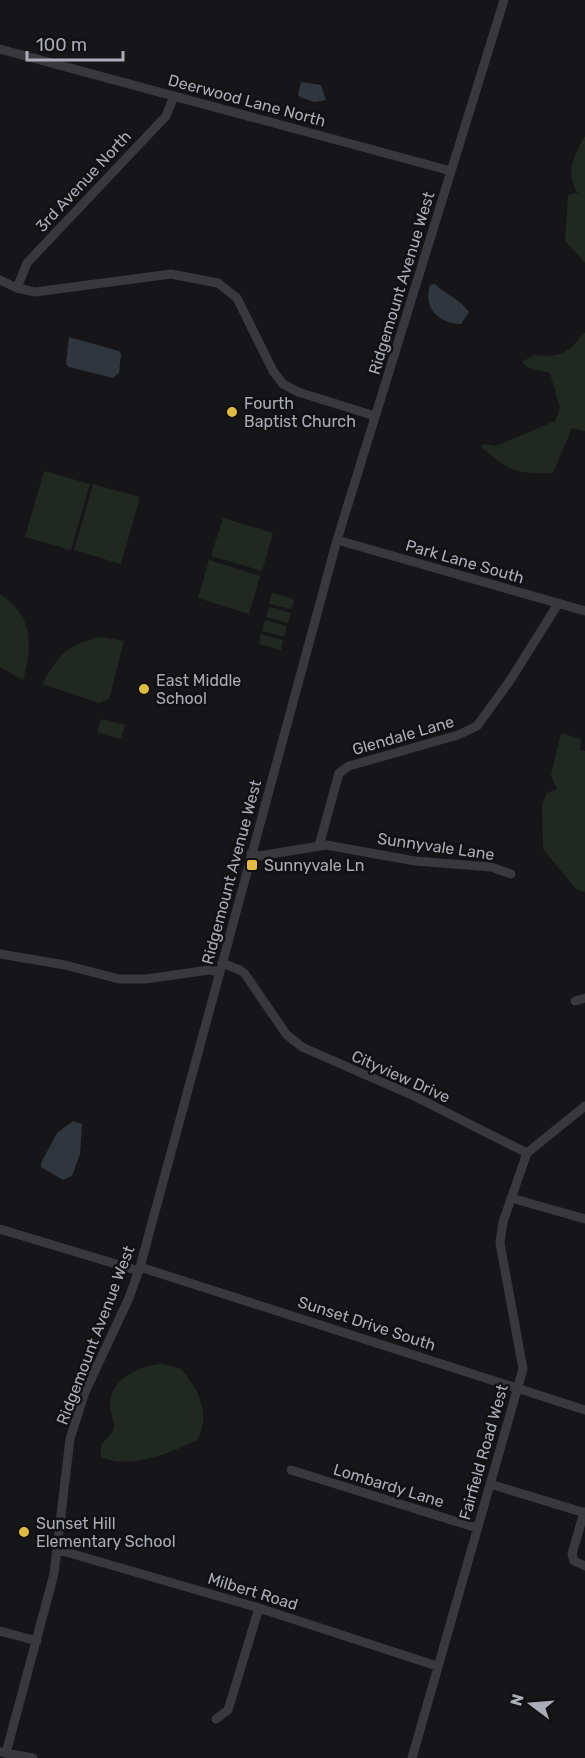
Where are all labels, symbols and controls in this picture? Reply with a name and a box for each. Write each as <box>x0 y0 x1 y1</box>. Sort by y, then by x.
scale bar <box>27 24 123 62</box>
text: 100 m <box>36 34 87 56</box>
street label: Deerwood Lane North <box>166 70 328 131</box>
street label: 3rd Avenue North <box>32 127 135 236</box>
street label: Ridgemount Avenue West <box>365 189 438 377</box>
place label: Fourth Baptist Church <box>244 394 356 431</box>
marker: Fourth Baptist Church <box>225 405 239 419</box>
street label: Park Lane South <box>403 536 526 587</box>
place label: East Middle School <box>156 671 241 708</box>
marker: East Middle School <box>137 682 151 696</box>
street label: Glendale Lane <box>350 712 456 759</box>
street label: Ridgemount Avenue West <box>198 778 265 967</box>
street label: Sunnyvale Lane <box>376 829 496 864</box>
place label: Sunnyvale Ln <box>264 856 364 875</box>
marker: Sunnyvale Ln <box>245 858 259 872</box>
street label: Cityview Drive <box>349 1046 453 1107</box>
street label: Ridgemount Avenue West <box>52 1243 138 1427</box>
street label: Sunset Drive South <box>296 1292 438 1355</box>
street label: Fairfield Road West <box>455 1382 512 1522</box>
street label: Lombardy Lane <box>331 1460 447 1511</box>
place label: Sunset Hill Elementary School <box>36 1514 176 1551</box>
marker: Sunset Hill Elementary School <box>17 1525 31 1539</box>
street label: Milbert Road <box>206 1569 300 1614</box>
north arrow <box>501 1674 561 1734</box>
text: N <box>506 1692 528 1708</box>

